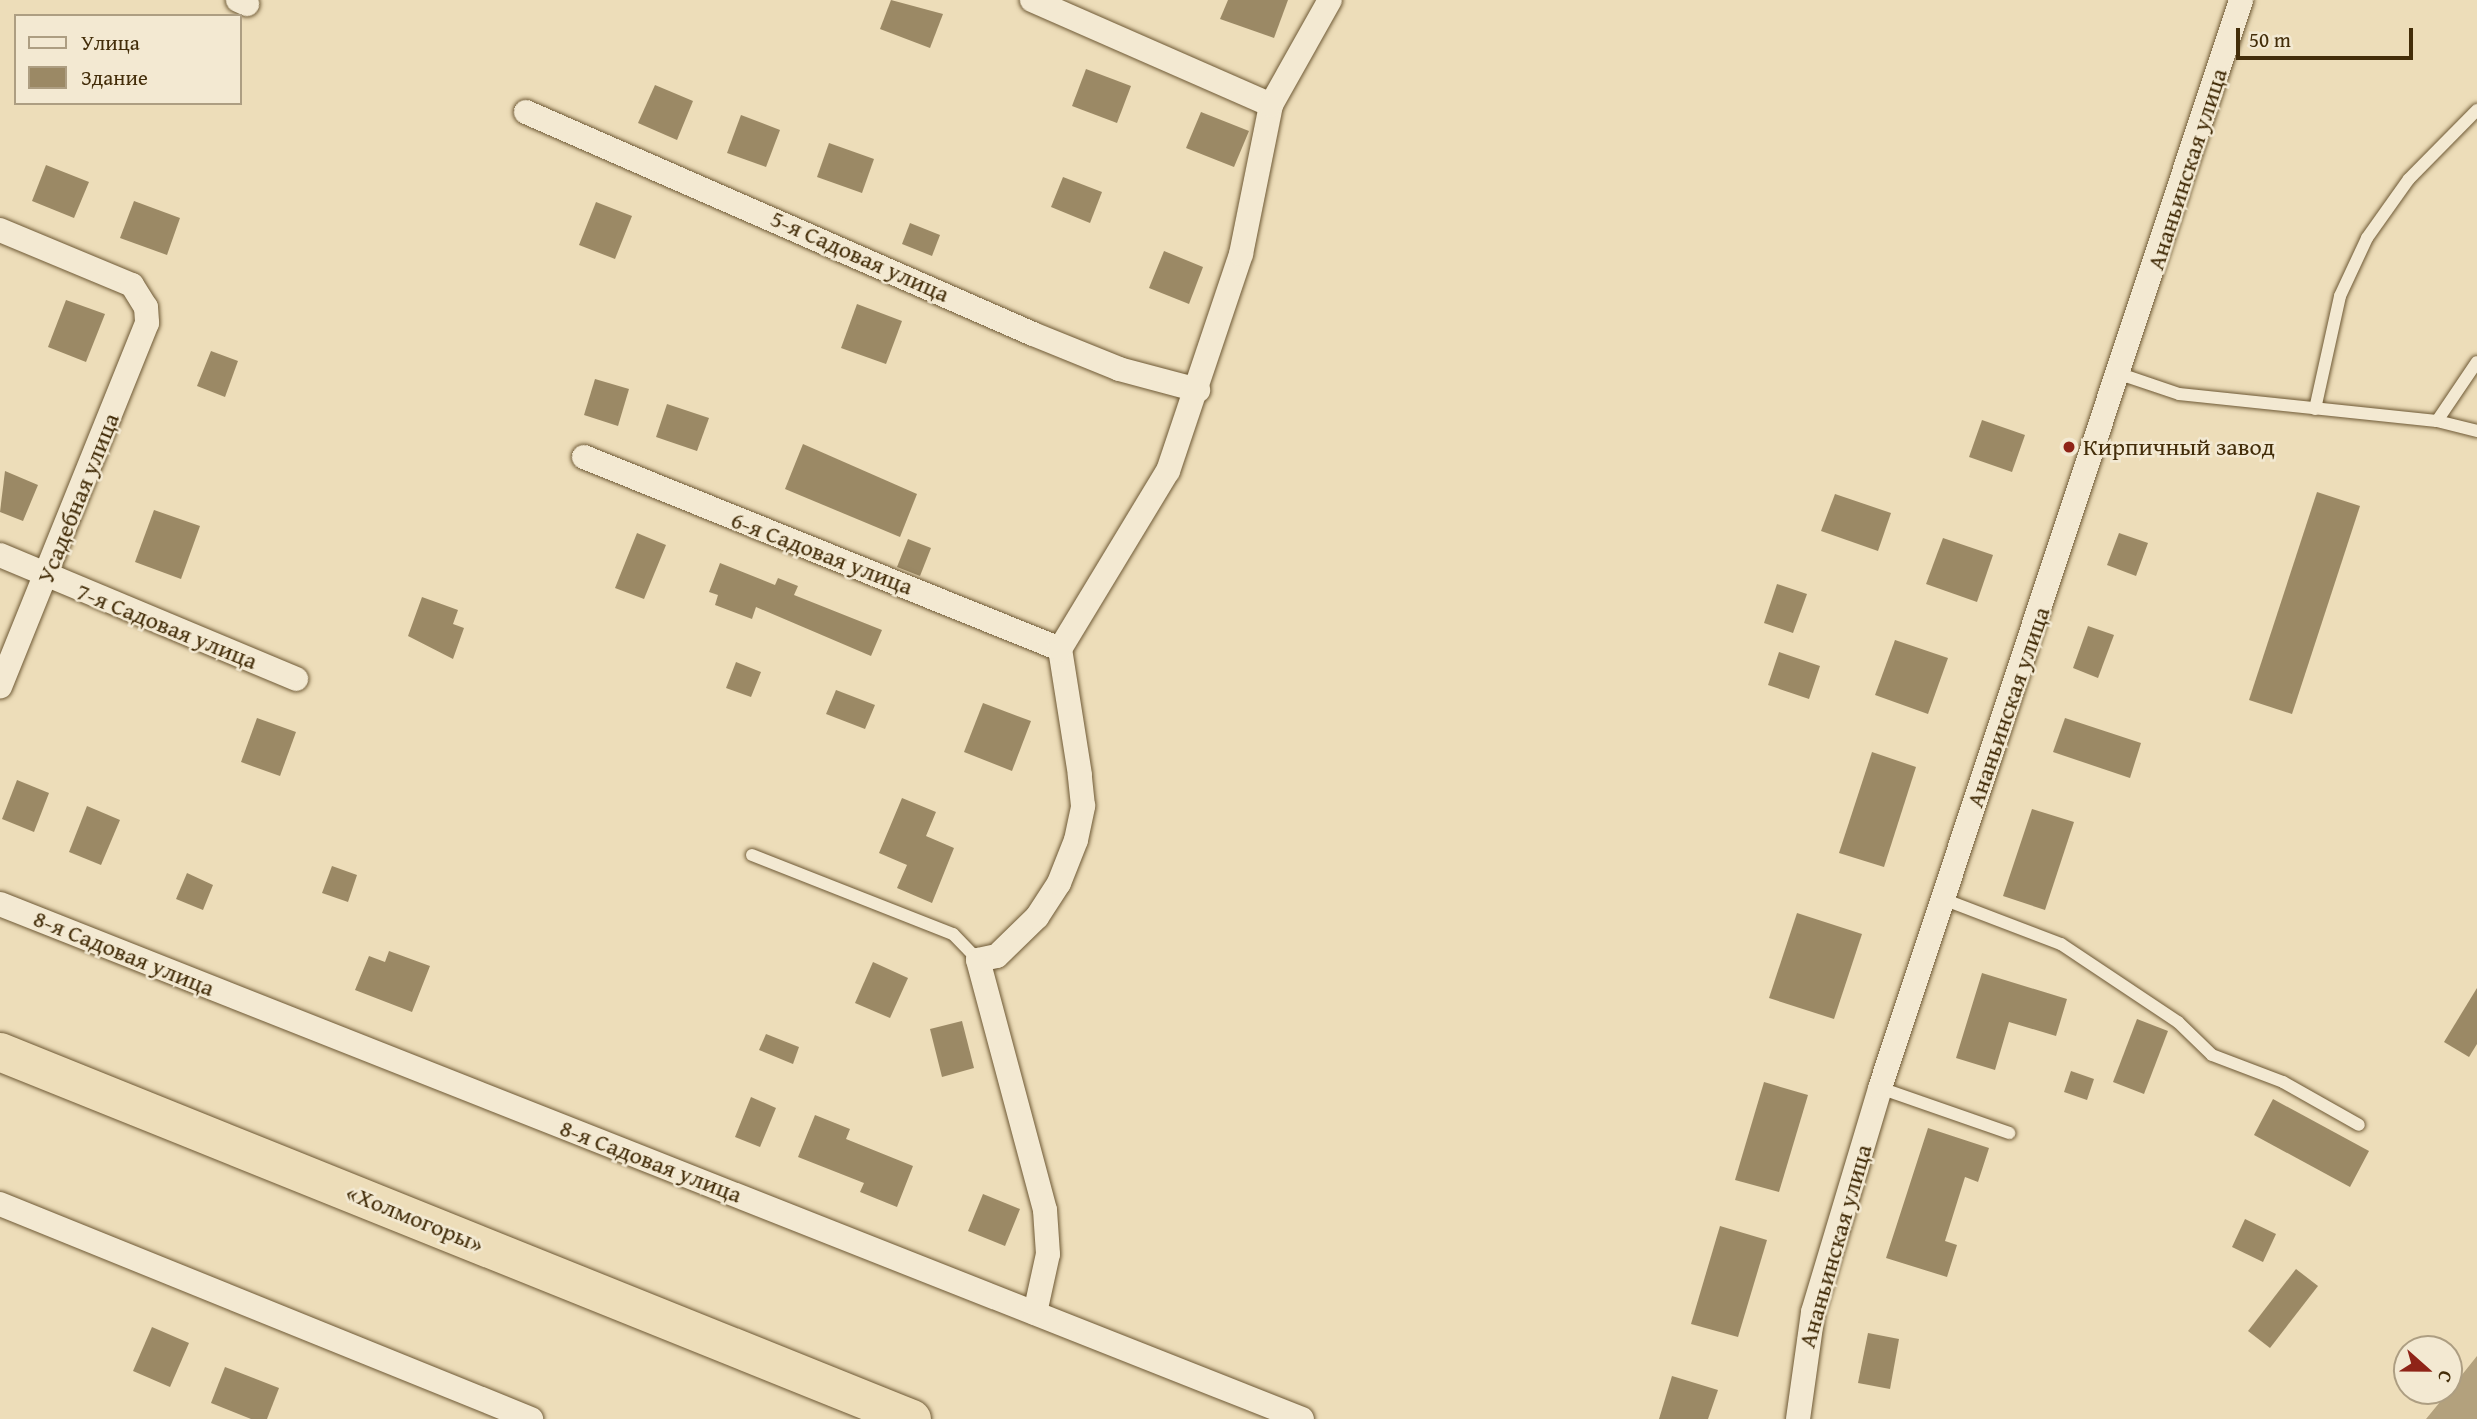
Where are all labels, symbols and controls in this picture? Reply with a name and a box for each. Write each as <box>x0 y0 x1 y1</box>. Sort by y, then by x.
legend <box>14 14 242 105</box>
scale bar <box>2239 14 2416 58</box>
text: 50 m <box>2249 24 2291 55</box>
text: Улица <box>81 27 140 58</box>
text: Здание <box>81 62 148 93</box>
street label: Ананьинская улица <box>2141 65 2233 273</box>
street label: 5-я Садовая улица <box>766 204 954 308</box>
street label: Усадебная улица <box>31 409 125 587</box>
place label: Кирпичный завод <box>2083 433 2275 461</box>
marker: Кирпичный завод <box>2061 439 2077 455</box>
street label: 6-я Садовая улица <box>727 505 917 601</box>
street label: 7-я Садовая улица <box>72 577 262 675</box>
street label: Ананьинская улица <box>1960 603 2056 811</box>
street label: 8-я Садовая улица <box>29 904 219 1002</box>
street label: 8-я Садовая улица <box>556 1113 746 1209</box>
street label: Ананьинская улица <box>1792 1141 1878 1351</box>
street label: «Холмогоры» <box>342 1177 488 1259</box>
north arrow <box>2393 1335 2463 1405</box>
text: С <box>2431 1367 2461 1387</box>

